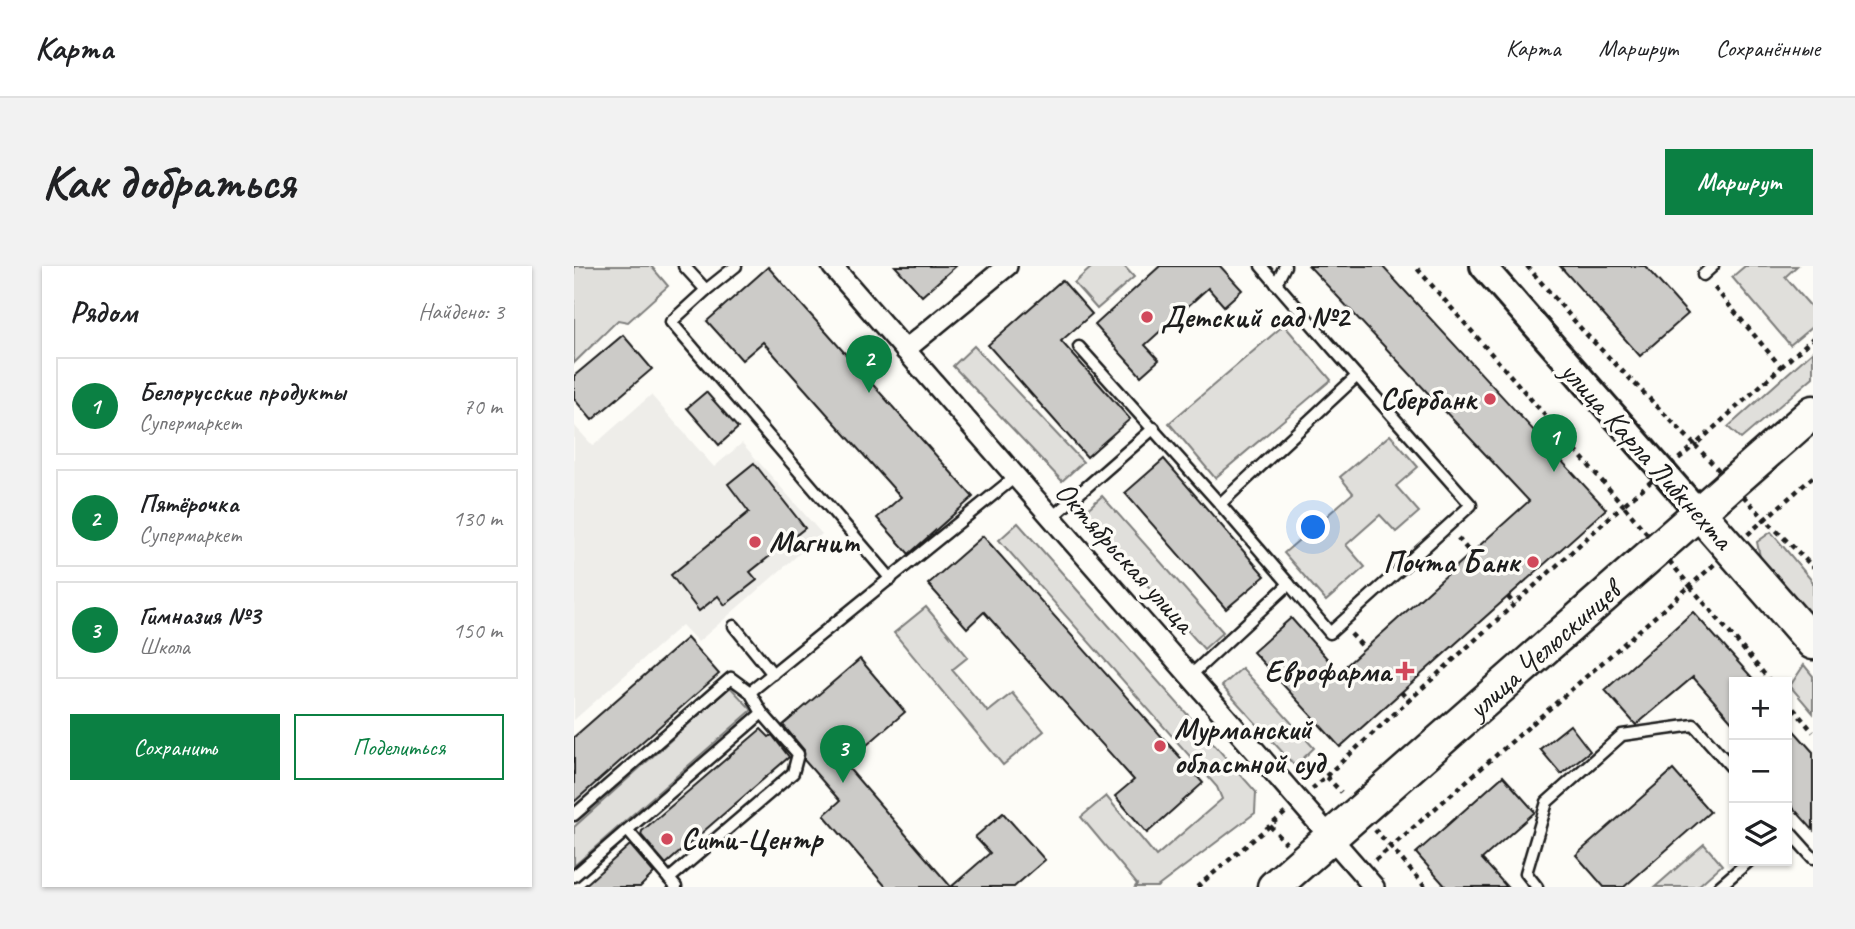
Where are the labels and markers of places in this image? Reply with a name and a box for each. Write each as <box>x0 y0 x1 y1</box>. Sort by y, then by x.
place label: Детский сад №2 <box>1161 298 1351 336</box>
marker: Детский сад №2 <box>1139 309 1155 325</box>
pin: 2 <box>846 335 892 393</box>
place label: Сбербанк <box>1380 380 1478 418</box>
marker: Сбербанк <box>1482 391 1498 407</box>
pin: 1 <box>1531 414 1577 472</box>
place label: Магнит <box>769 523 860 561</box>
marker: Магнит <box>747 534 763 550</box>
place label: Почта Банк <box>1383 543 1522 581</box>
marker: Почта Банк <box>1525 554 1541 570</box>
place label: Еврофарма <box>1264 652 1394 690</box>
marker: Еврофарма <box>1397 663 1413 679</box>
place label: Мурманский областной суд <box>1174 710 1328 782</box>
pin: 3 <box>820 725 866 783</box>
marker: Мурманский областной суд <box>1152 738 1168 754</box>
place label: Сити-Центр <box>681 820 825 858</box>
marker: Сити-Центр <box>659 831 675 847</box>

